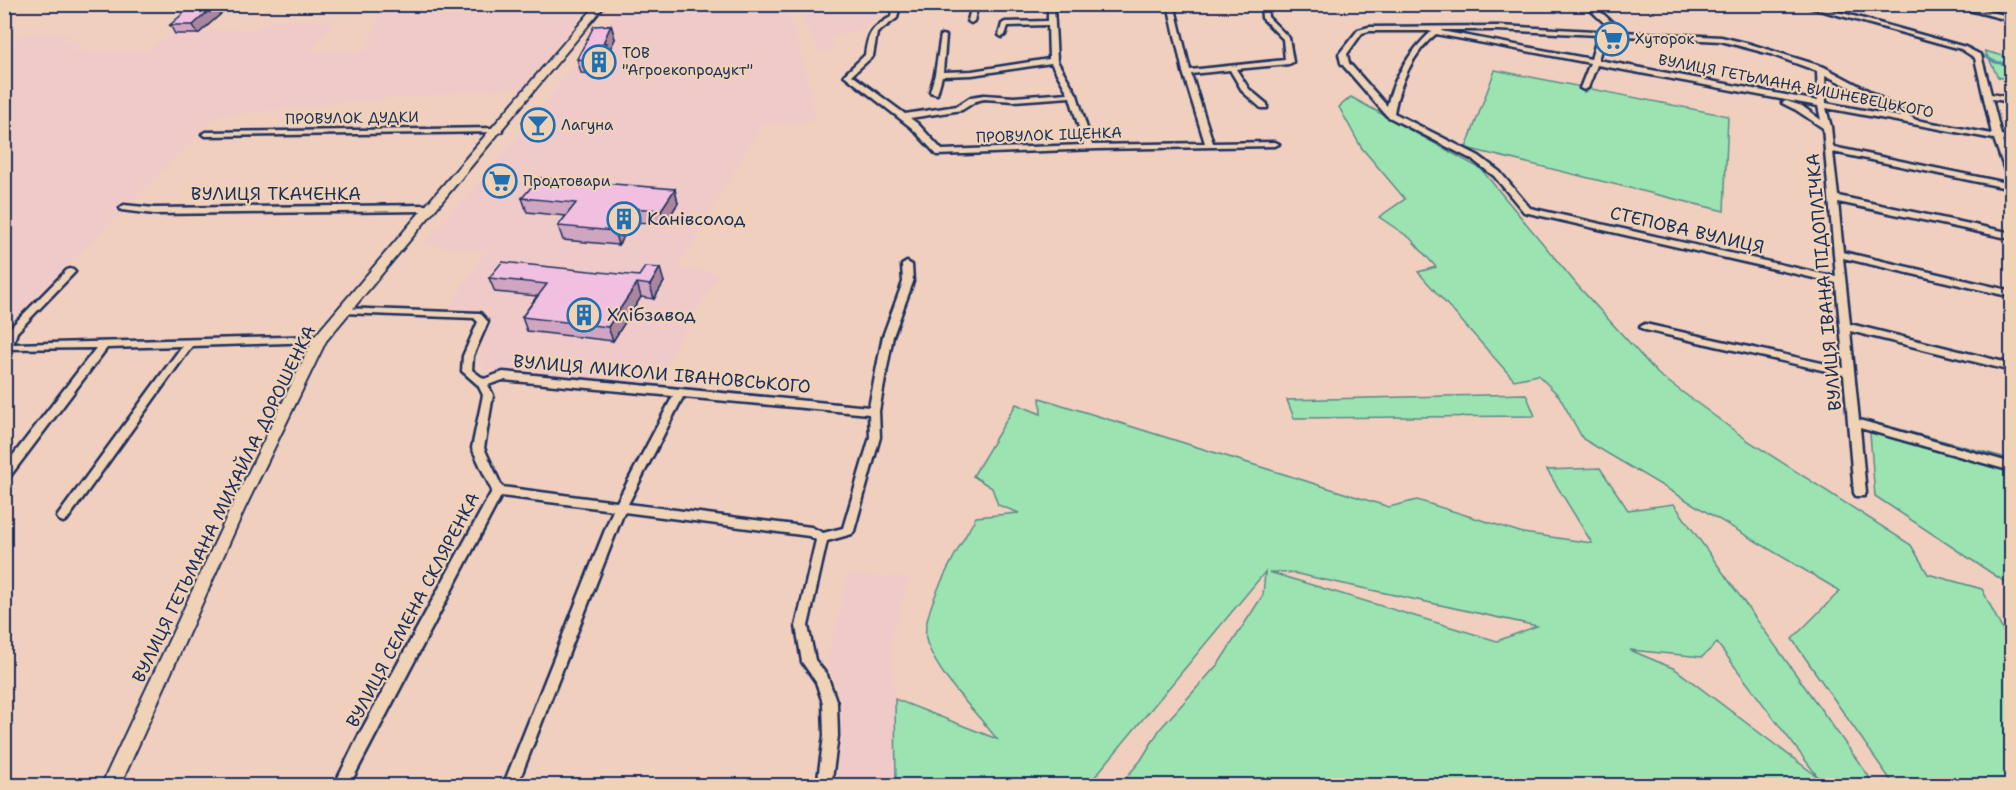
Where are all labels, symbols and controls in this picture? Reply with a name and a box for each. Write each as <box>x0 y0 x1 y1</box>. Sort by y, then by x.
supermarket icon: Хуторок <box>1594 21 1630 57</box>
place label: Хуторок <box>1635 29 1694 49</box>
place label: ТОВ "Агроекопродукт" <box>622 43 753 80</box>
building icon: ТОВ "Агроекопродукт" <box>581 44 617 80</box>
street label: ВУЛИЦЯ ГЕТЬМАНА ВИШНЕВЕЦЬКОГО <box>1657 49 1935 123</box>
street label: ПРОВУЛОК ДУДКИ <box>285 107 419 129</box>
bar icon: Лагуна <box>520 107 556 143</box>
place label: Лагуна <box>561 115 614 135</box>
street label: ПРОВУЛОК ІЩЕНКА <box>976 122 1122 148</box>
street label: ВУЛИЦЯ ІВАНА ПІДОПЛІЧКА <box>1801 152 1847 412</box>
supermarket icon: Продтовари <box>482 163 518 199</box>
place label: Продтовари <box>523 171 611 191</box>
street label: ВУЛИЦЯ ТКАЧЕНКА <box>191 182 361 206</box>
building icon: Канівсолод <box>606 201 642 237</box>
street label: СТЕПОВА ВУЛИЦЯ <box>1608 201 1766 259</box>
place label: Канівсолод <box>647 207 746 231</box>
building icon: Хлібзавод <box>566 297 602 333</box>
place label: Хлібзавод <box>607 303 696 327</box>
street label: ВУЛИЦЯ ГЕТЬМАНА МИХАЙЛА ДОРОШЕНКА <box>127 321 321 687</box>
street label: ВУЛИЦЯ МИКОЛИ ІВАНОВСЬКОГО <box>512 349 812 399</box>
street label: ВУЛИЦЯ СЕМЕНА СКЛЯРЕНКА <box>341 488 485 732</box>

